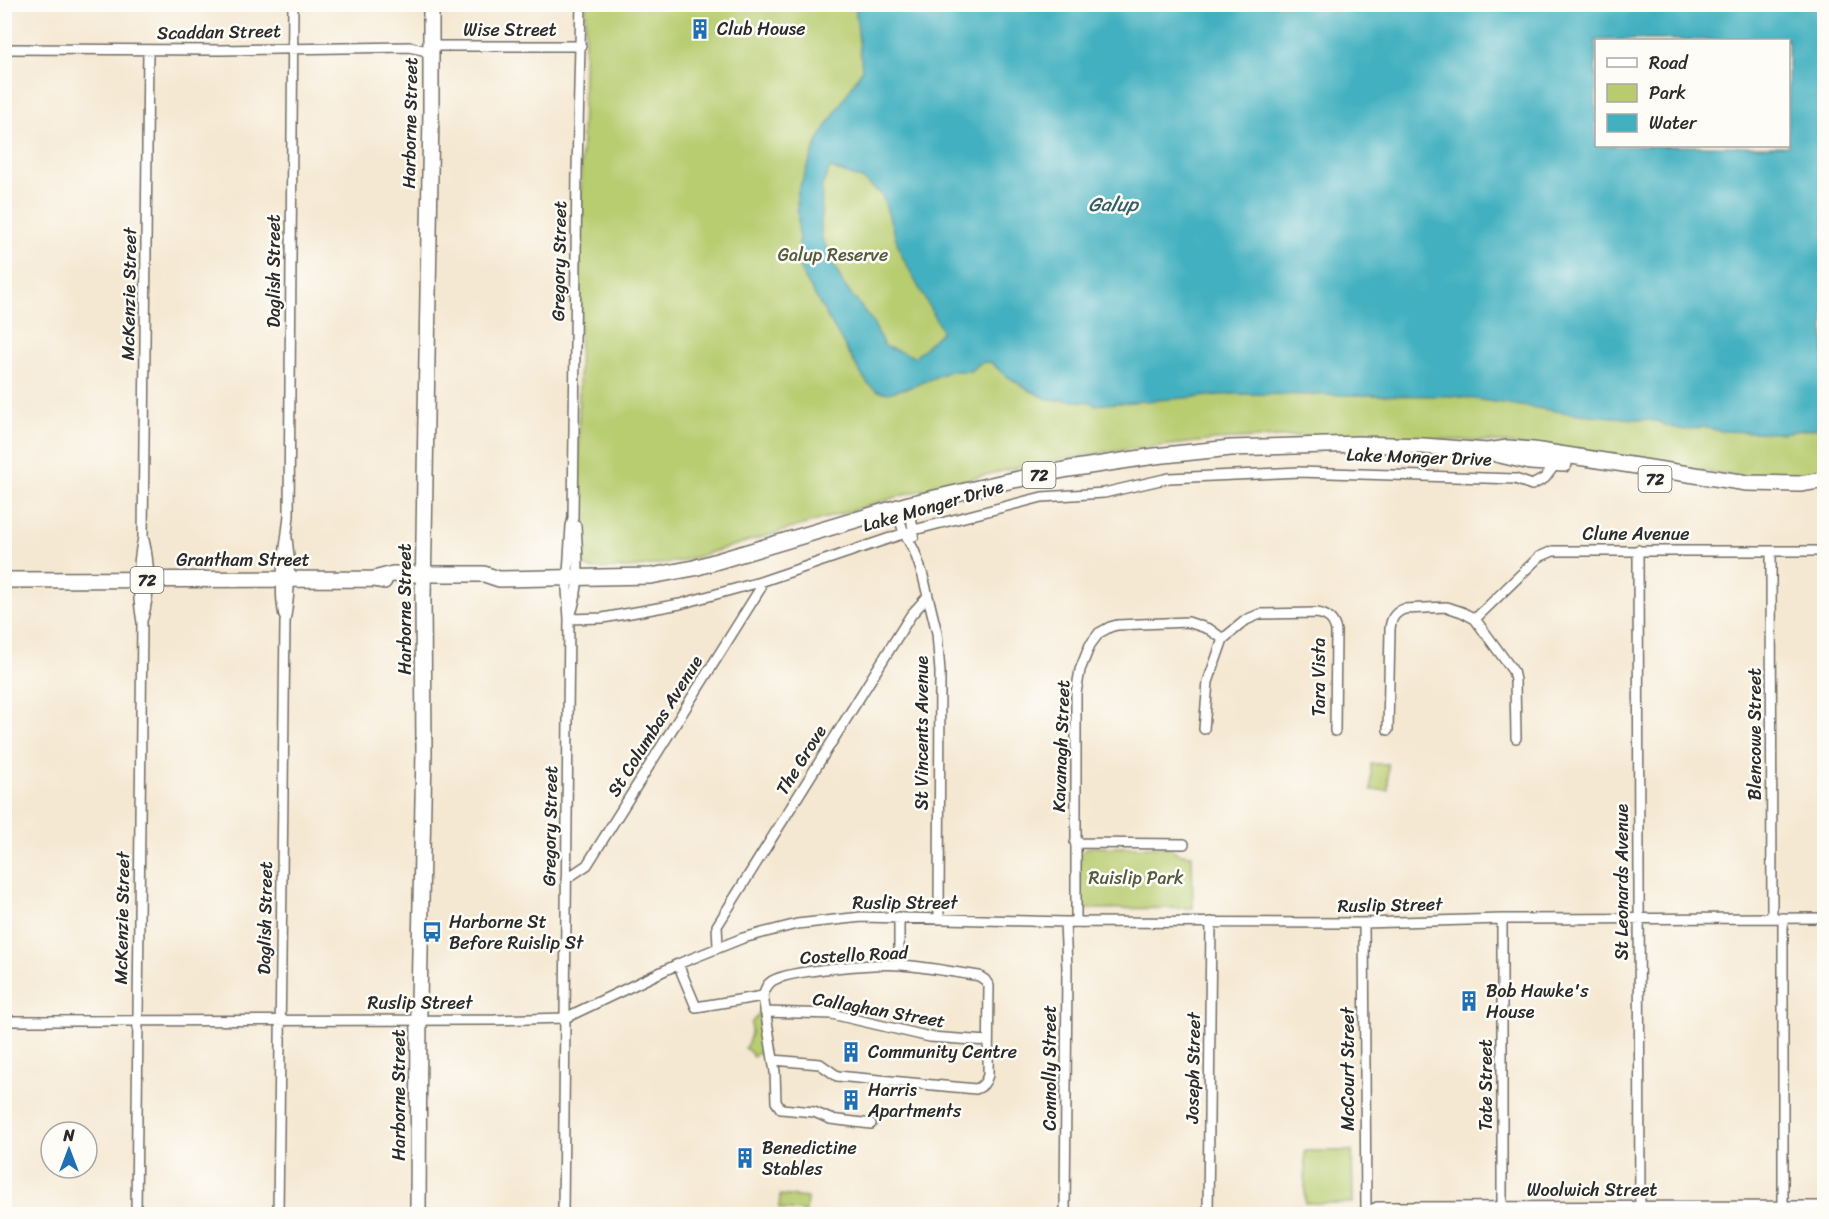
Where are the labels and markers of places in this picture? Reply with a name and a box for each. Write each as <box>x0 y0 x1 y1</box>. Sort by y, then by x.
place label: Club House <box>717 13 805 45</box>
building icon: Club House <box>688 17 712 41</box>
place label: Harborne St Before Ruislip St <box>449 906 584 959</box>
bus stop icon: Harborne St Before Ruislip St <box>420 920 444 944</box>
place label: Bob Hawke's House <box>1486 975 1589 1028</box>
building icon: Bob Hawke's House <box>1457 989 1481 1013</box>
place label: Community Centre <box>868 1036 1017 1068</box>
building icon: Community Centre <box>839 1040 863 1064</box>
place label: Harris Apartments <box>867 1074 962 1127</box>
building icon: Harris Apartments <box>839 1088 863 1112</box>
place label: Benedictine Stables <box>762 1132 857 1185</box>
building icon: Benedictine Stables <box>733 1146 757 1170</box>

